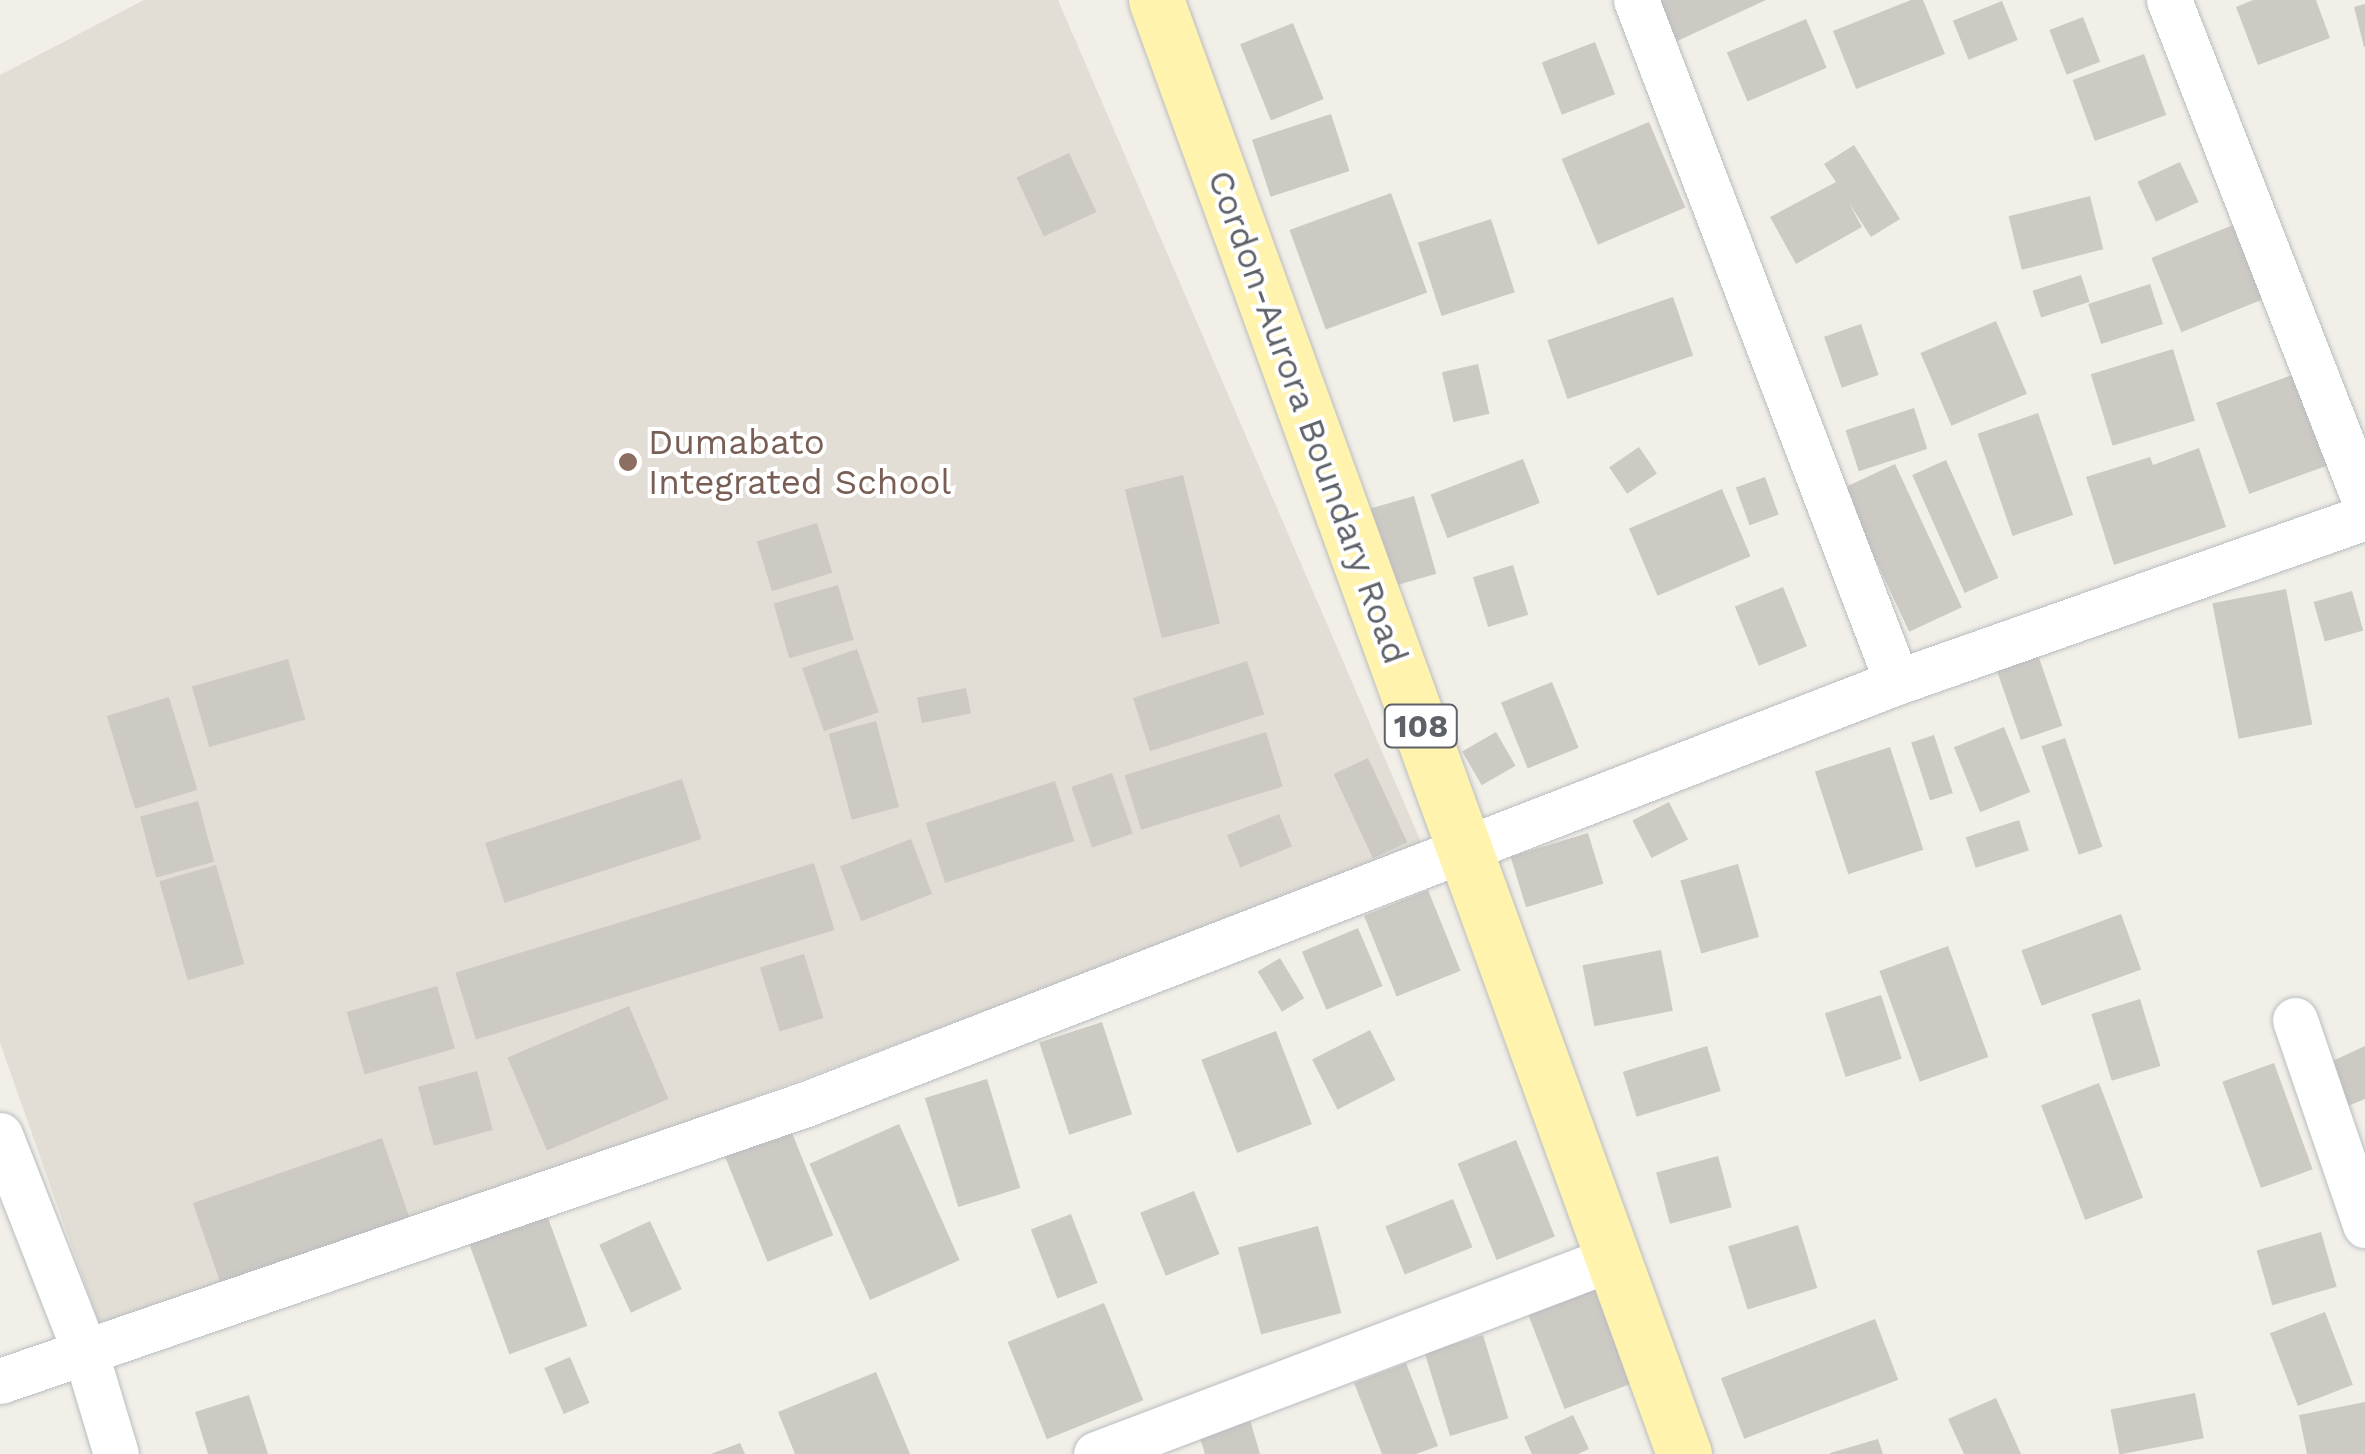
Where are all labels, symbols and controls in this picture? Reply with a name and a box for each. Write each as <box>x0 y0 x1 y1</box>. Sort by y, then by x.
street label: Cordon-Aurora Boundary Road <box>1199 164 1417 670</box>
place label: Dumabato Integrated School <box>648 421 951 503</box>
marker: Dumabato Integrated School <box>617 451 639 473</box>
road number: 108 <box>1384 699 1458 753</box>

